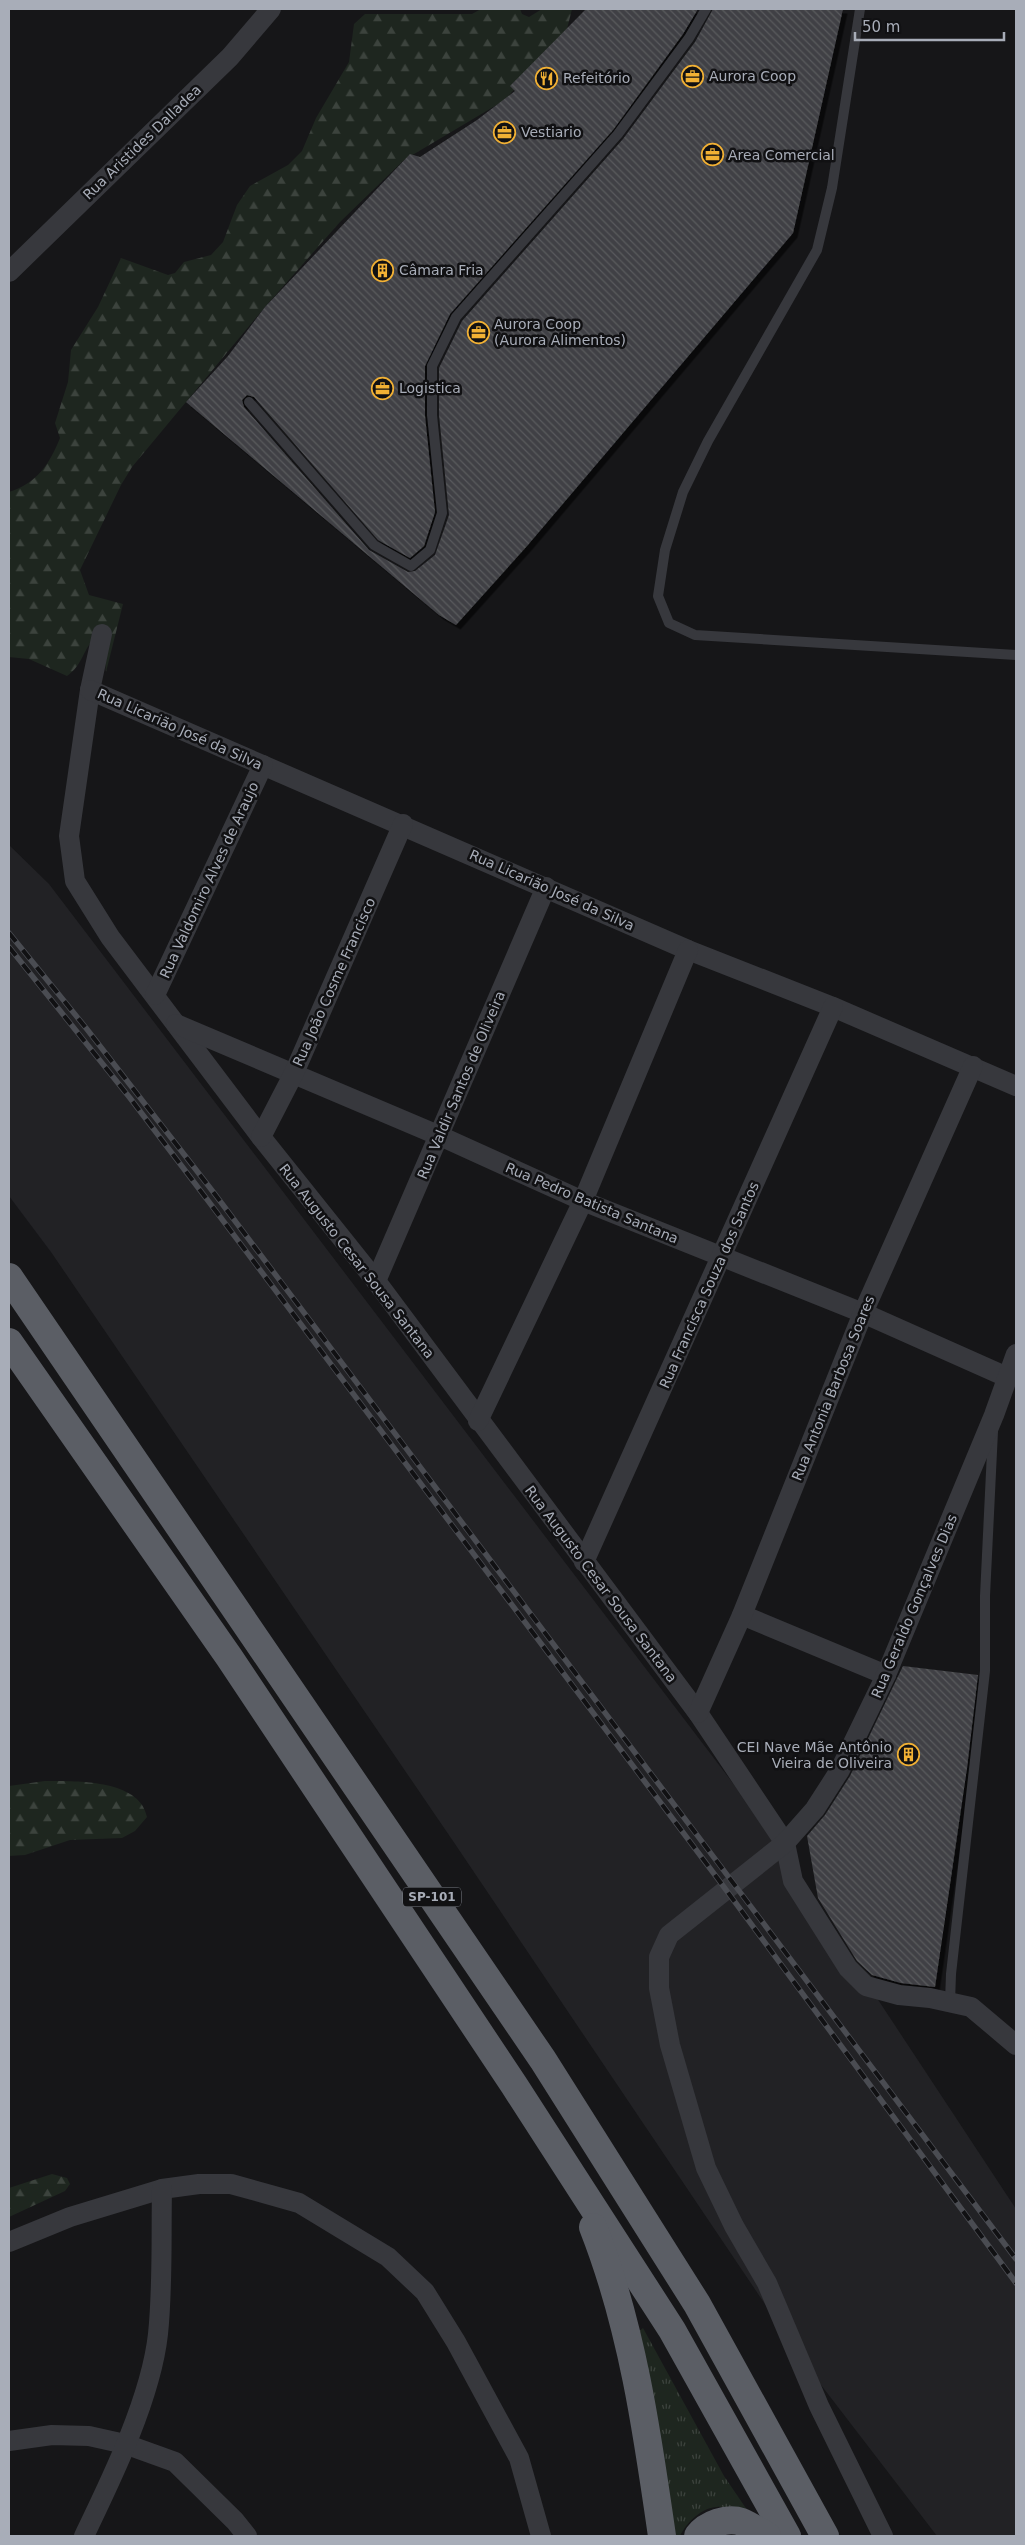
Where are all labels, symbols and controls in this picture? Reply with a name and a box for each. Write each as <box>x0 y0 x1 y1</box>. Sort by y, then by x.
scale bar <box>855 10 1004 42</box>
text: 50 m <box>862 18 900 36</box>
office icon: Aurora Coop <box>681 64 705 88</box>
restaurant icon: Refeitório <box>535 66 559 90</box>
place label: Aurora Coop <box>709 68 796 84</box>
place label: Refeitório <box>563 70 630 86</box>
street label: Rua Aristides Dalladea <box>80 81 204 203</box>
office icon: Vestiario <box>493 120 517 144</box>
place label: Vestiario <box>521 124 582 140</box>
office icon: Area Comercial <box>700 143 724 167</box>
place label: Area Comercial <box>728 147 835 163</box>
building icon: Câmara Fria <box>371 258 395 282</box>
place label: Câmara Fria <box>399 262 484 278</box>
place label: Aurora Coop (Aurora Alimentos) <box>494 316 626 348</box>
office icon: Aurora Coop (Aurora Alimentos) <box>466 320 490 344</box>
office icon: Logistica <box>371 376 395 400</box>
place label: Logistica <box>399 380 461 396</box>
street label: Rua Licarião José da Silva <box>95 685 265 773</box>
street label: Rua Valdomiro Alves de Araujo <box>156 779 262 981</box>
street label: Rua Licarião José da Silva <box>467 846 637 934</box>
street label: Rua João Cosme Francisco <box>289 895 379 1069</box>
street label: Rua Valdir Santos de Oliveira <box>414 988 508 1182</box>
street label: Rua Pedro Batista Santana <box>503 1159 681 1247</box>
street label: Rua Augusto Cesar Sousa Santana <box>276 1161 438 1361</box>
street label: Rua Francisca Souza dos Santos <box>656 1179 762 1391</box>
street label: Rua Antonia Barbosa Soares <box>788 1293 878 1483</box>
street label: Rua Augusto Cesar Sousa Santana <box>522 1483 680 1685</box>
street label: Rua Geraldo Gonçalves Dias <box>868 1512 960 1700</box>
place label: CEI Nave Mãe Antônio Vieira de Oliveira <box>737 1739 892 1771</box>
building icon: CEI Nave Mãe Antônio Vieira de Oliveira <box>896 1743 920 1767</box>
road number: SP-101 <box>403 1888 461 1906</box>

